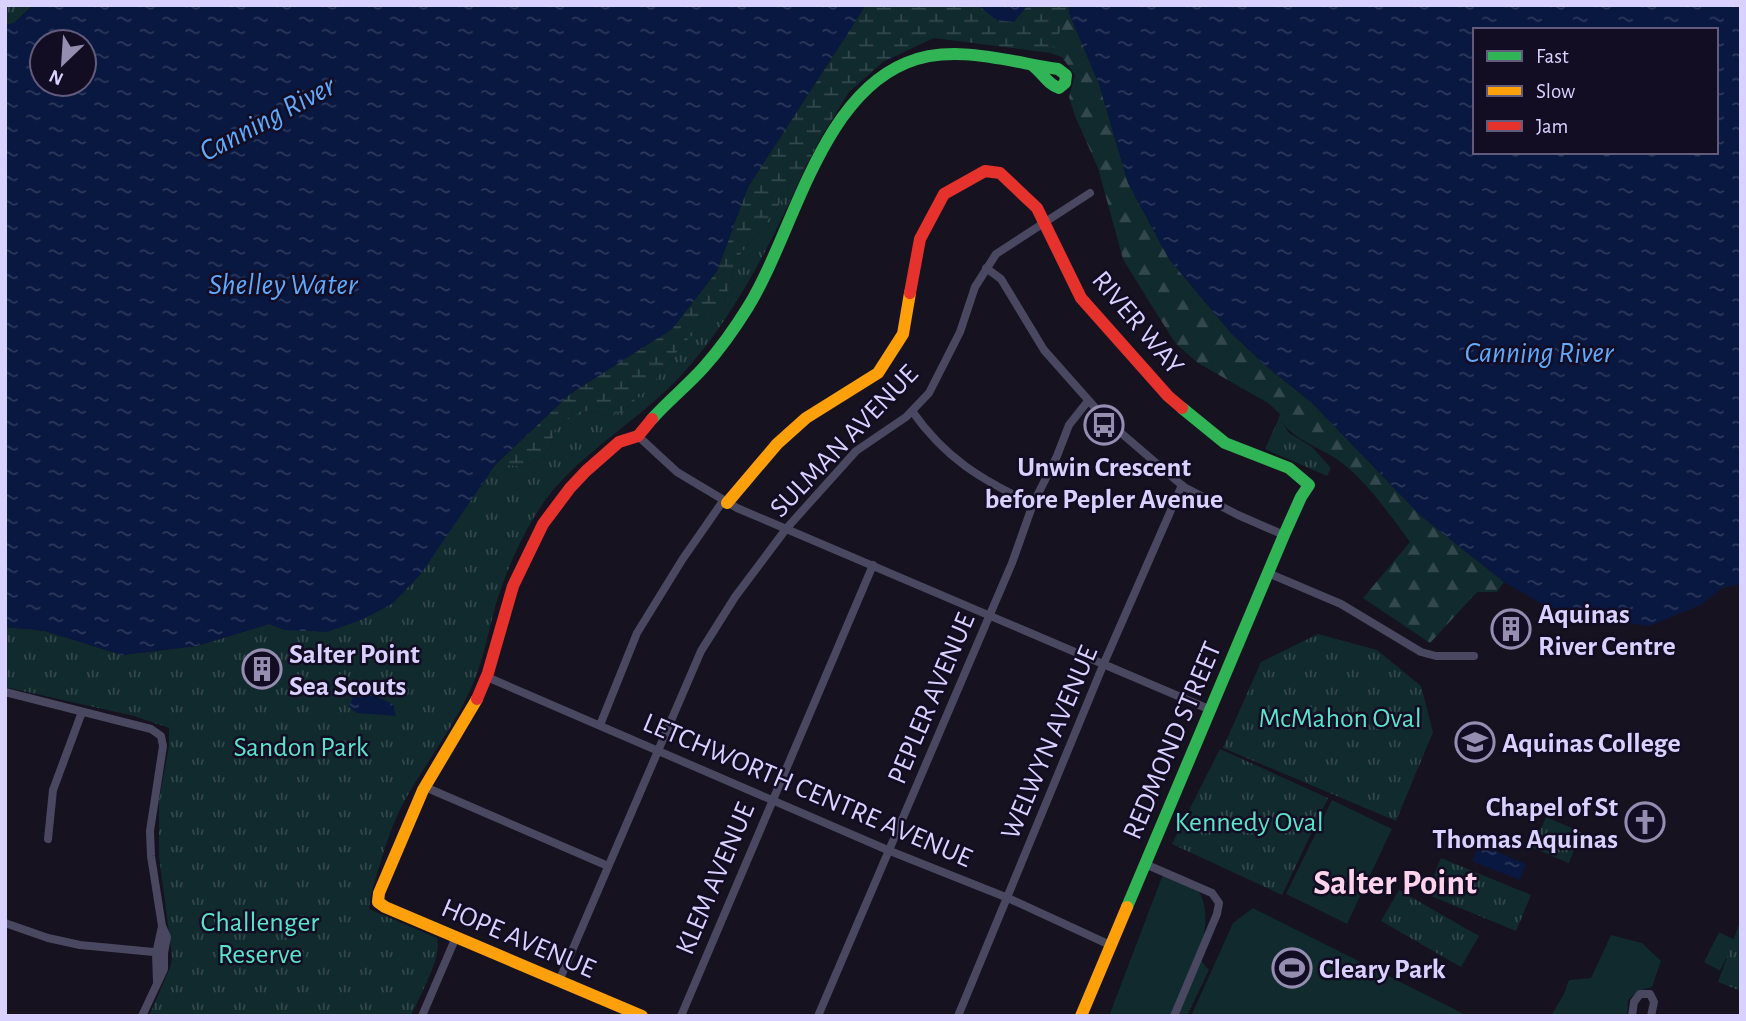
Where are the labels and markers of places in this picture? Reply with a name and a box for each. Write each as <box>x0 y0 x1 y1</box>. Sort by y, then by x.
bus stop icon: Unwin Crescent before Pepler Avenue <box>1083 404 1125 446</box>
place label: Unwin Crescent before Pepler Avenue <box>985 454 1223 514</box>
place label: Aquinas River Centre <box>1538 601 1676 661</box>
building icon: Aquinas River Centre <box>1490 608 1532 650</box>
place label: Salter Point Sea Scouts <box>289 641 420 701</box>
building icon: Salter Point Sea Scouts <box>241 648 283 690</box>
school or university icon: Aquinas College <box>1454 721 1496 763</box>
place label: Aquinas College <box>1502 730 1681 758</box>
place label: Chapel of St Thomas Aquinas <box>1432 794 1619 854</box>
church icon: Chapel of St Thomas Aquinas <box>1624 801 1666 843</box>
sports icon: Cleary Park <box>1271 947 1313 989</box>
place label: Cleary Park <box>1319 956 1446 984</box>

